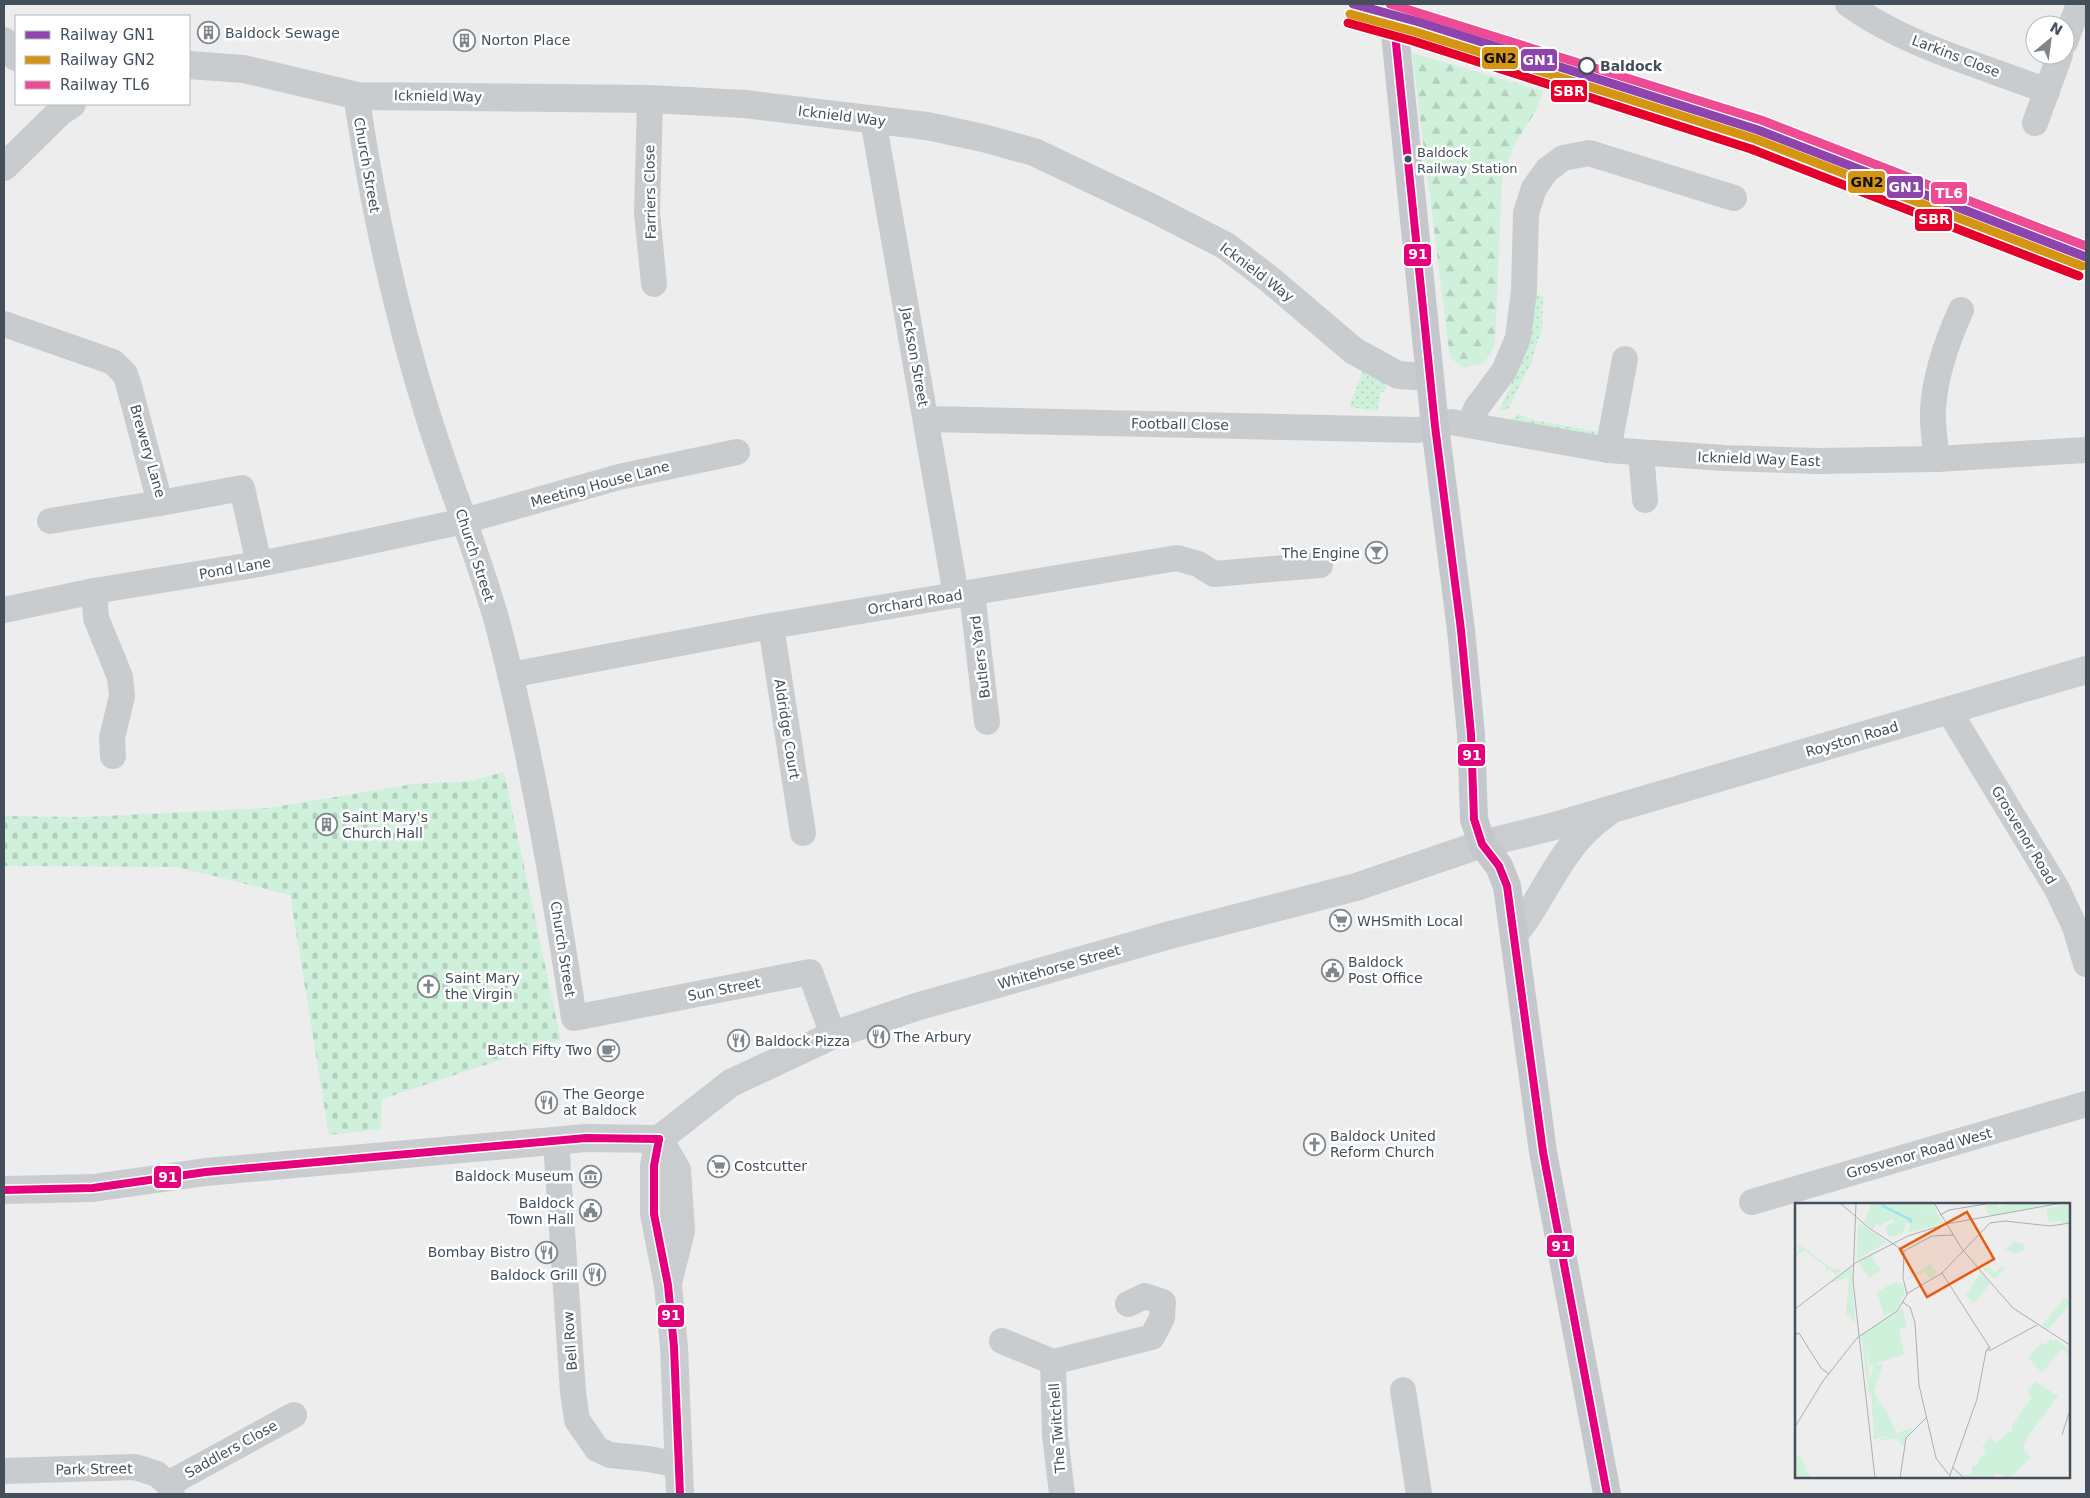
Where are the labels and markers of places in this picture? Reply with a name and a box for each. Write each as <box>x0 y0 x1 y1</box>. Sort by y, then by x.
building icon: Baldock Sewage <box>197 21 221 45</box>
place label: Baldock Sewage <box>225 25 340 41</box>
building icon: Norton Place <box>453 28 477 52</box>
place label: Norton Place <box>481 32 570 48</box>
marker: Baldock <box>1578 57 1596 75</box>
place label: Baldock <box>1600 58 1663 74</box>
place label: Baldock Railway Station <box>1417 145 1518 176</box>
marker: Baldock Railway Station <box>1403 154 1413 164</box>
bar icon: The Engine <box>1364 541 1388 565</box>
place label: The Engine <box>1281 545 1360 561</box>
place label: Saint Mary's Church Hall <box>342 809 428 841</box>
building icon: Saint Mary's Church Hall <box>314 813 338 837</box>
supermarket icon: WHSmith Local <box>1329 909 1353 933</box>
place label: WHSmith Local <box>1357 913 1463 929</box>
place label: Baldock Post Office <box>1348 954 1423 986</box>
public building icon: Baldock Post Office <box>1320 958 1344 982</box>
place label: Saint Mary the Virgin <box>445 970 520 1002</box>
church icon: Saint Mary the Virgin <box>417 974 441 998</box>
restaurant icon: The Arbury <box>866 1025 890 1049</box>
restaurant icon: Baldock Pizza <box>727 1029 751 1053</box>
place label: The Arbury <box>893 1029 972 1045</box>
place label: Baldock Pizza <box>755 1033 850 1049</box>
cafe icon: Batch Fifty Two <box>596 1038 620 1062</box>
place label: Batch Fifty Two <box>487 1042 592 1058</box>
place label: The George at Baldock <box>562 1086 645 1118</box>
restaurant icon: The George at Baldock <box>535 1090 559 1114</box>
place label: Baldock United Reform Church <box>1330 1128 1436 1160</box>
church icon: Baldock United Reform Church <box>1302 1132 1326 1156</box>
supermarket icon: Costcutter <box>706 1154 730 1178</box>
place label: Costcutter <box>734 1158 807 1174</box>
museum icon: Baldock Museum <box>578 1164 602 1188</box>
place label: Baldock Museum <box>455 1168 574 1184</box>
place label: Baldock Town Hall <box>507 1195 575 1227</box>
public building icon: Baldock Town Hall <box>578 1199 602 1223</box>
restaurant icon: Bombay Bistro <box>534 1240 558 1264</box>
place label: Bombay Bistro <box>428 1244 530 1260</box>
restaurant icon: Baldock Grill <box>582 1263 606 1287</box>
place label: Baldock Grill <box>490 1267 578 1283</box>

